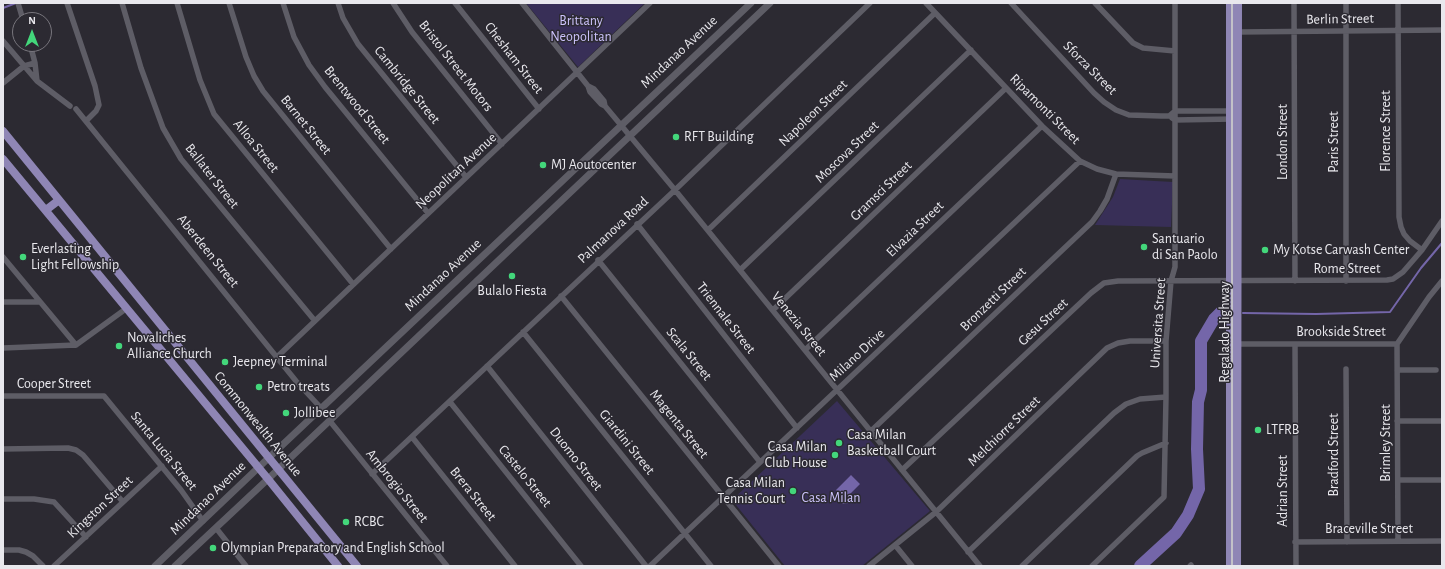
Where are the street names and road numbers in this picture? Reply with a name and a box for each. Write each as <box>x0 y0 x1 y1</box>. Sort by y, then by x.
street label: Berlin Street <box>1306 10 1374 28</box>
street label: Mindanao Avenue <box>637 12 721 92</box>
street label: Bristol Street Motors <box>415 17 497 115</box>
street label: Chesham Street <box>481 19 547 97</box>
street label: Sforza Street <box>1060 38 1120 98</box>
street label: Cambridge Street <box>370 43 444 127</box>
street label: Brentwood Street <box>320 63 394 147</box>
street label: Ripamonti Street <box>1006 70 1084 148</box>
street label: Napoleon Street <box>775 76 851 150</box>
street label: Florence Street <box>1378 90 1394 172</box>
street label: Barnet Street <box>277 92 335 158</box>
street label: London Street <box>1275 104 1291 180</box>
street label: Paris Street <box>1326 111 1342 173</box>
street label: Alloa Street <box>229 116 283 176</box>
street label: Moscova Street <box>812 117 882 187</box>
street label: Neopolitan Avenue <box>412 129 500 213</box>
street label: Ballater Street <box>181 140 243 212</box>
street label: Gramsci Street <box>847 157 915 225</box>
street label: Palmanova Road <box>574 193 652 267</box>
street label: Elvazia Street <box>883 198 947 260</box>
street label: Aberdeen Street <box>173 211 243 291</box>
street label: Mindanao Avenue <box>401 235 485 315</box>
street label: Rome Street <box>1314 261 1380 277</box>
street label: Bronzetti Street <box>956 263 1030 335</box>
street label: Universita Street <box>1146 277 1170 369</box>
street label: Triennale Street <box>693 279 759 357</box>
street label: Regalado Highway <box>1217 281 1233 383</box>
street label: Venezia Street <box>768 288 830 360</box>
street label: Gesu Street <box>1015 295 1071 349</box>
street label: Scala Street <box>663 324 715 384</box>
street label: Brookside Street <box>1296 324 1386 340</box>
street label: Milano Drive <box>826 325 888 385</box>
street label: Commonwealth Avenue <box>211 368 305 480</box>
street label: Cooper Street <box>17 376 91 392</box>
street label: Magenta Street <box>646 386 712 462</box>
street label: Melchiorre Street <box>964 392 1044 470</box>
street label: Brimley Street <box>1378 404 1394 482</box>
street label: Giardini Street <box>596 406 658 478</box>
street label: Santa Lucia Street <box>127 408 201 494</box>
street label: Bradford Street <box>1326 413 1342 497</box>
street label: Duomo Street <box>546 424 606 494</box>
street label: Castelo Street <box>495 441 555 511</box>
street label: Ambrogio Street <box>362 446 432 526</box>
street label: Adrian Street <box>1275 455 1291 527</box>
street label: Mindanao Avenue <box>167 458 249 538</box>
street label: Brera Street <box>446 464 500 524</box>
street label: Kingston Street <box>64 472 136 542</box>
street label: Braceville Street <box>1325 521 1413 537</box>

